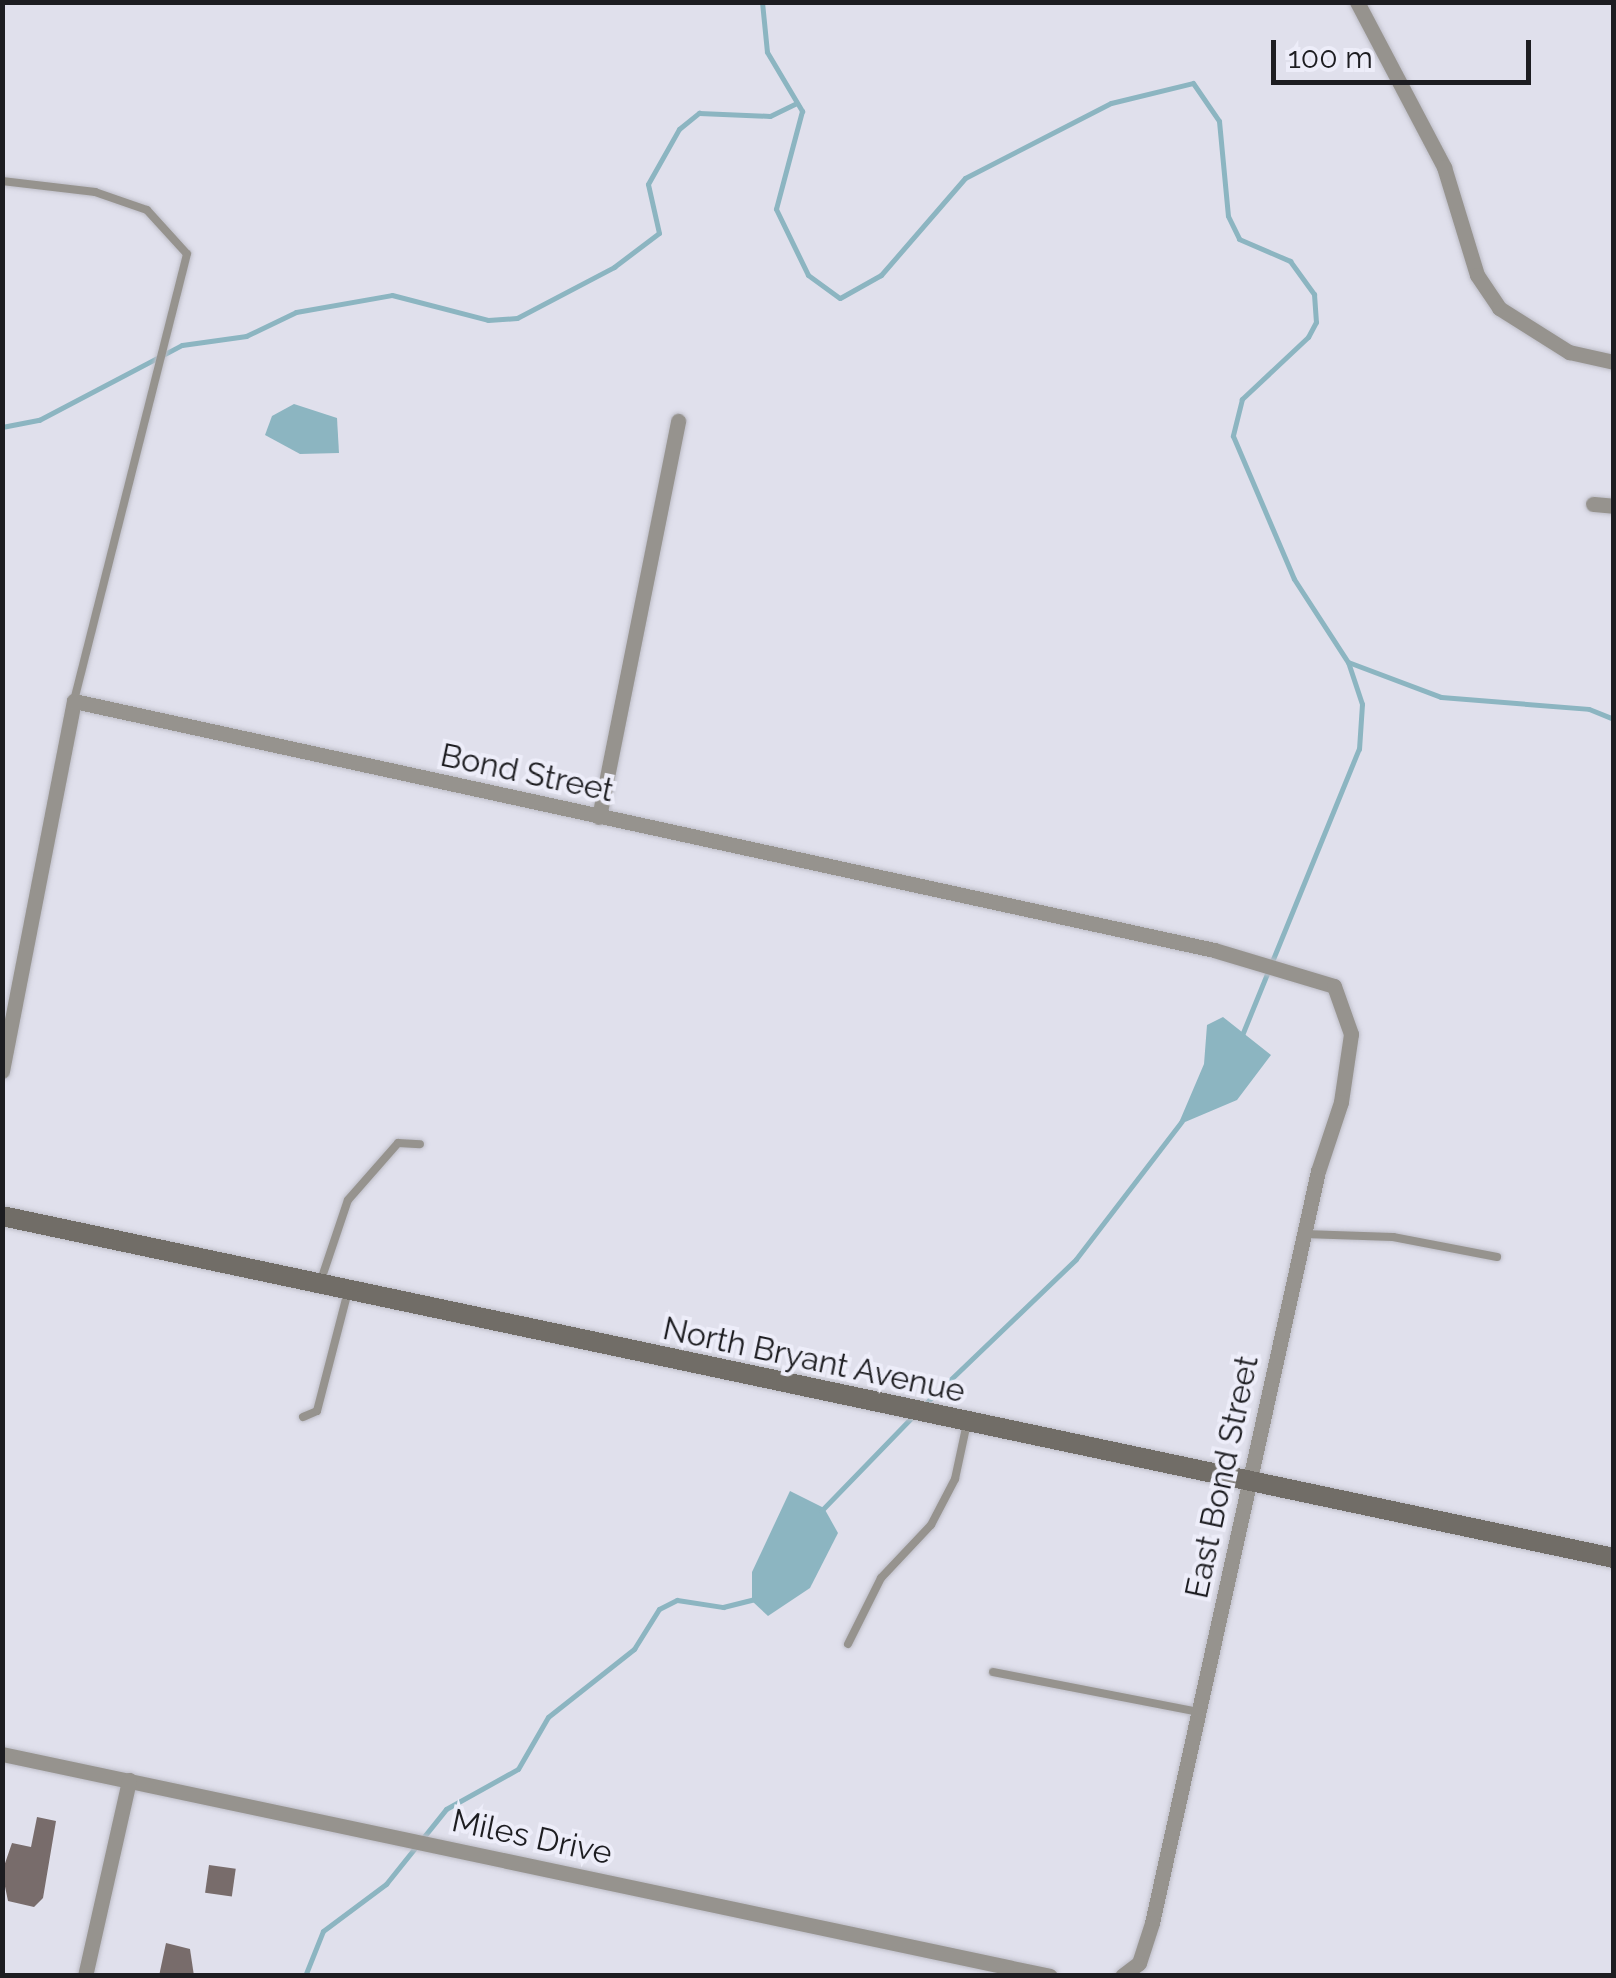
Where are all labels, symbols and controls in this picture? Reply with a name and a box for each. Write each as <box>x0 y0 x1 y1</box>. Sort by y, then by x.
scale bar <box>1276 20 1536 82</box>
text: 100 m <box>1288 40 1373 75</box>
street label: Bond Street <box>437 736 617 810</box>
street label: North Bryant Avenue <box>659 1309 969 1411</box>
street label: East Bond Street <box>1178 1352 1266 1602</box>
street label: Miles Drive <box>449 1801 615 1873</box>

